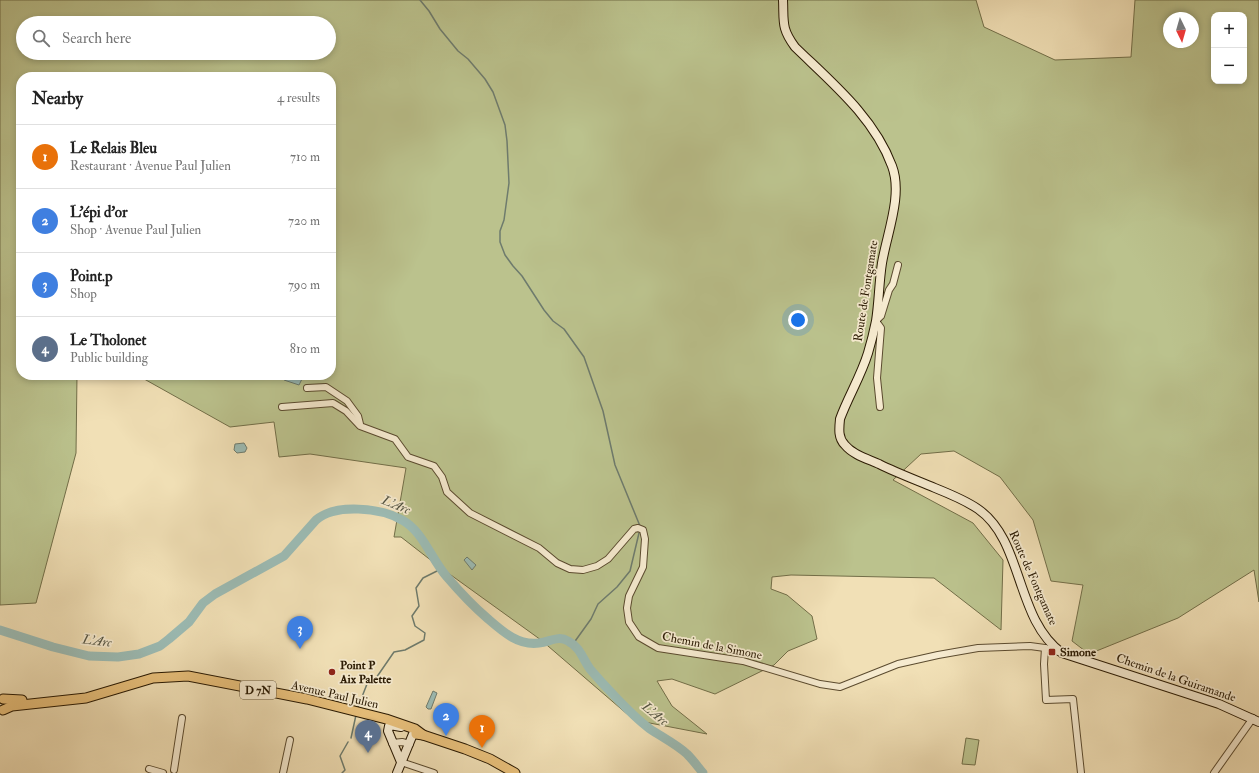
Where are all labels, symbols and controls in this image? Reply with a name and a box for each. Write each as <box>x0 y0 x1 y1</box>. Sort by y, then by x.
north arrow <box>1163 12 1199 48</box>
map controls <box>1211 12 1247 84</box>
button: + <box>1211 12 1247 48</box>
search box <box>16 16 336 60</box>
icon: search <box>30 27 52 49</box>
text: Search here <box>62 29 131 48</box>
button: − <box>1211 48 1247 84</box>
text: Nearby <box>32 88 83 109</box>
text: 4 results <box>277 90 320 106</box>
text: Le Relais Bleu <box>70 139 157 158</box>
text: 1 <box>43 149 47 165</box>
text: 710 m <box>290 149 320 165</box>
text: Restaurant · Avenue Paul Julien <box>70 158 231 174</box>
text: L'épi d'or <box>70 203 128 222</box>
text: 2 <box>42 213 48 229</box>
text: 720 m <box>288 213 320 229</box>
text: Shop · Avenue Paul Julien <box>70 222 201 238</box>
street label: Route de Fontgamate <box>851 239 881 343</box>
text: Point.p <box>70 267 113 286</box>
text: 3 <box>43 277 48 293</box>
text: 790 m <box>288 277 320 293</box>
text: Shop <box>70 286 97 302</box>
your location <box>788 310 808 330</box>
text: Le Tholonet <box>70 331 146 350</box>
text: 4 <box>41 341 49 357</box>
text: 810 m <box>290 341 320 357</box>
text: Public building <box>70 350 148 366</box>
water label: L'Arc <box>379 492 413 518</box>
street label: Route de Fontgamate <box>1005 528 1061 628</box>
pin: 3 <box>287 616 313 649</box>
street label: Chemin de la Simone <box>661 629 763 663</box>
water label: L'Arc <box>81 631 113 651</box>
place label: Simone <box>1060 645 1097 660</box>
marker: Simone <box>1047 647 1057 657</box>
street label: Chemin de la Guiramande <box>1114 650 1238 706</box>
place label: Point P Aix Palette <box>339 658 392 687</box>
marker: Point P Aix Palette <box>327 667 337 677</box>
street label: Avenue Paul Julien <box>289 677 380 712</box>
road number: D 7N <box>240 681 276 699</box>
water label: L'Arc <box>638 698 672 730</box>
pin: 2 <box>433 703 459 736</box>
pin: 1 <box>469 715 495 748</box>
pin: 4 <box>355 720 381 753</box>

